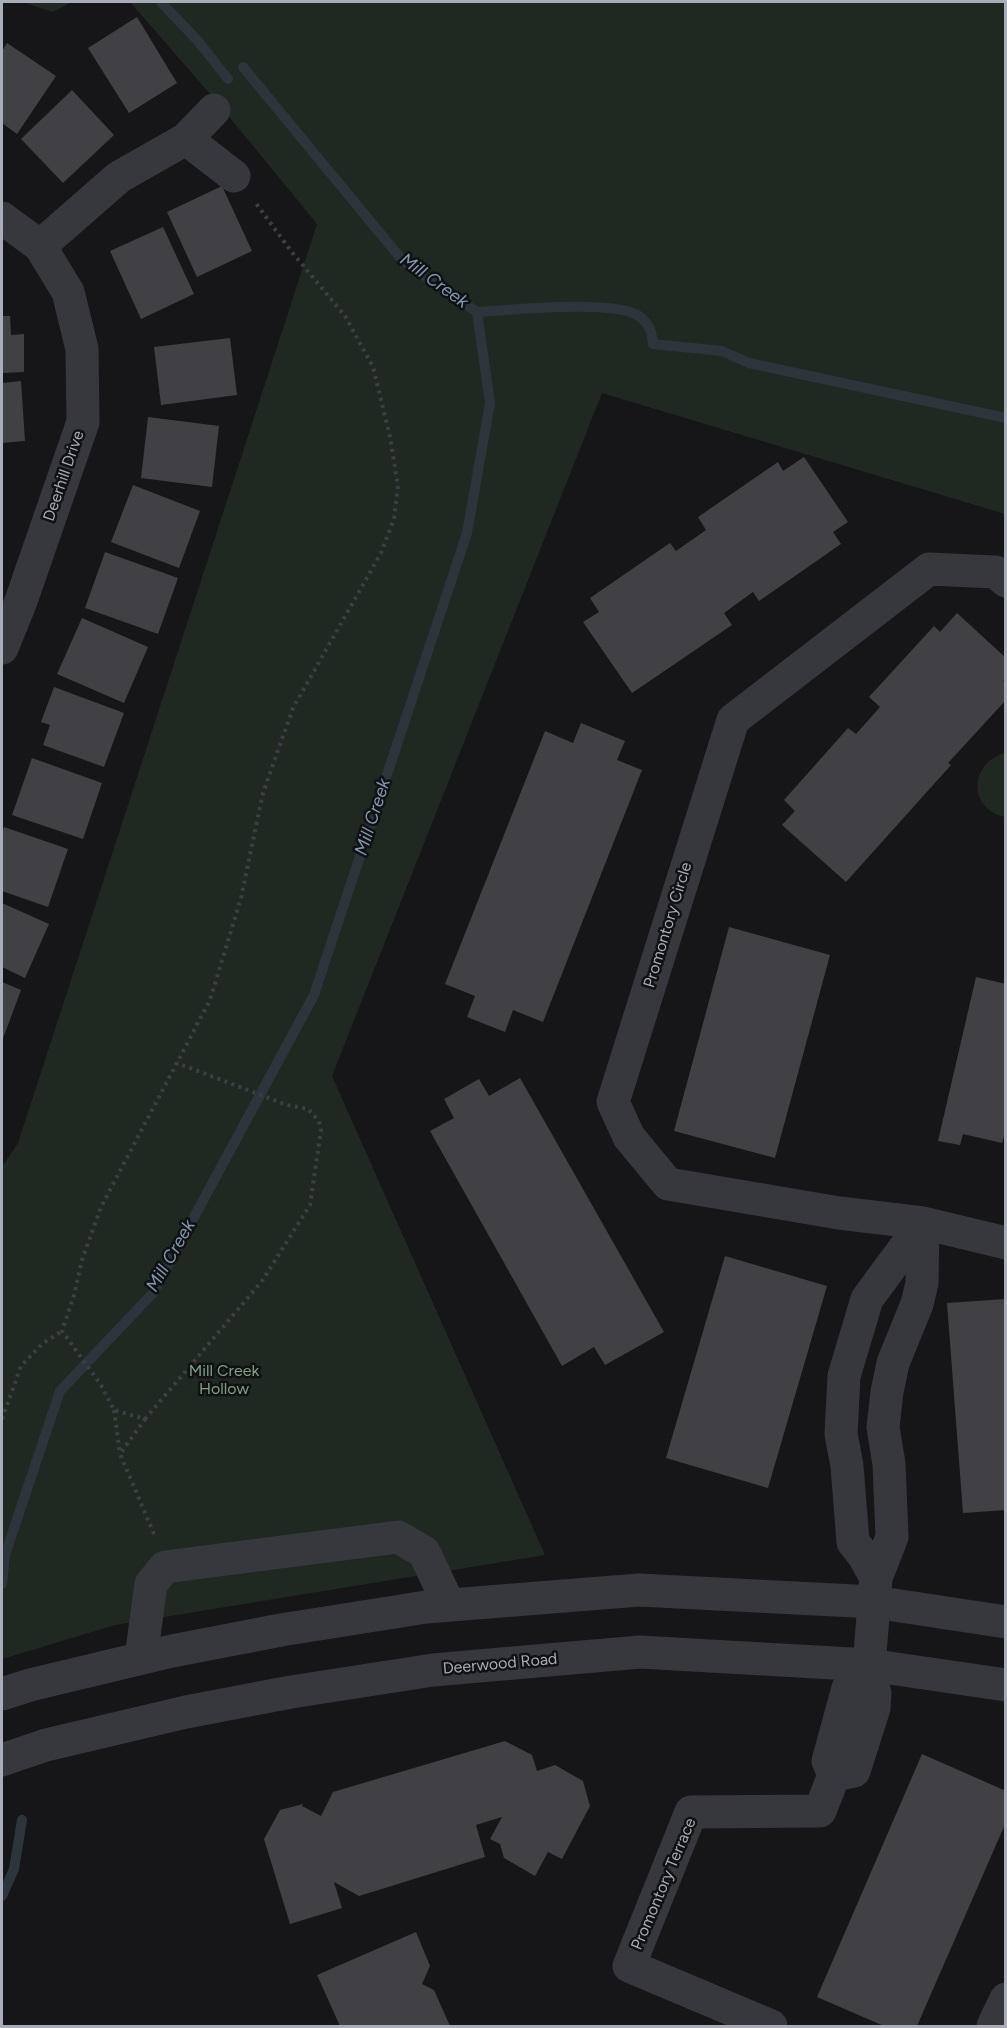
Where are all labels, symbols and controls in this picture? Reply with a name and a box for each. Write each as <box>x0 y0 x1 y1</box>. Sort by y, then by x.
water label: Mill Creek <box>396 249 472 313</box>
street label: Deerhill Drive <box>40 428 88 524</box>
water label: Mill Creek <box>350 776 396 858</box>
street label: Promontory Circle <box>640 860 696 990</box>
water label: Mill Creek <box>142 1216 200 1296</box>
park label: Mill Creek Hollow <box>189 1361 259 1399</box>
street label: Deerwood Road <box>442 1649 558 1679</box>
street label: Promontory Terrace <box>627 1815 701 1953</box>

